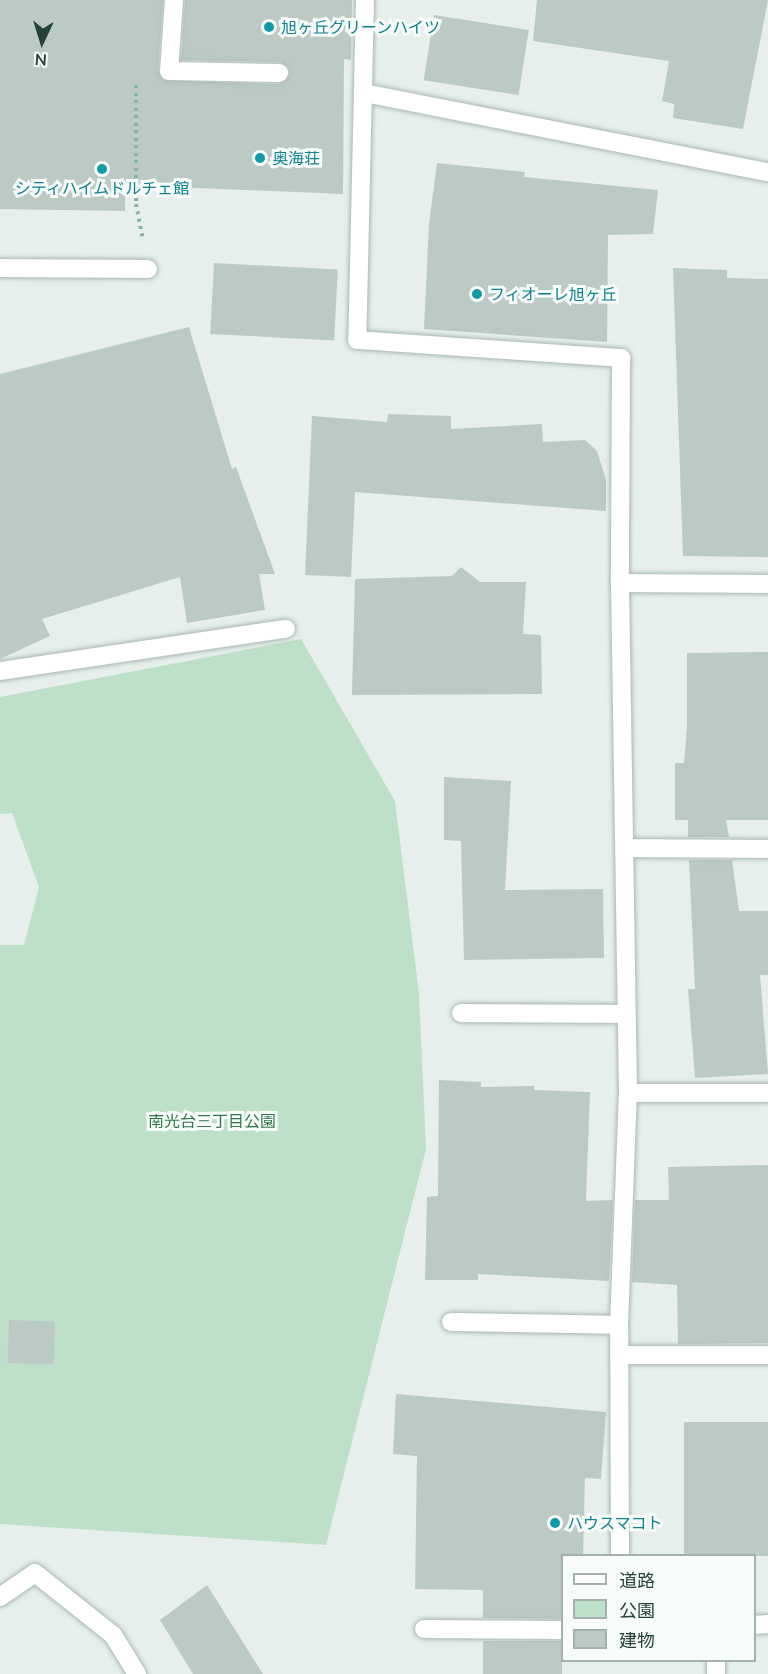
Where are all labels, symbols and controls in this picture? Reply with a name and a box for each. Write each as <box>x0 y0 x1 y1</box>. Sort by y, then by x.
north arrow <box>12 12 72 72</box>
place label: 旭ヶ丘グリーンハイツ <box>281 17 441 37</box>
marker: 旭ヶ丘グリーンハイツ <box>262 20 276 34</box>
text: N <box>34 50 47 70</box>
place label: 奥海荘 <box>272 148 320 168</box>
marker: 奥海荘 <box>253 151 267 165</box>
marker: シティハイムドルチェ館 <box>95 162 109 176</box>
place label: シティハイムドルチェ館 <box>14 178 190 198</box>
place label: フィオーレ旭ヶ丘 <box>489 284 617 304</box>
marker: フィオーレ旭ヶ丘 <box>470 287 484 301</box>
park label: 南光台三丁目公園 <box>148 1111 276 1131</box>
place label: ハウスマコト <box>567 1513 663 1533</box>
marker: ハウスマコト <box>548 1516 562 1530</box>
legend <box>561 1554 756 1662</box>
text: 道路 <box>619 1569 655 1592</box>
text: 公園 <box>619 1599 655 1622</box>
text: 建物 <box>619 1629 655 1652</box>

